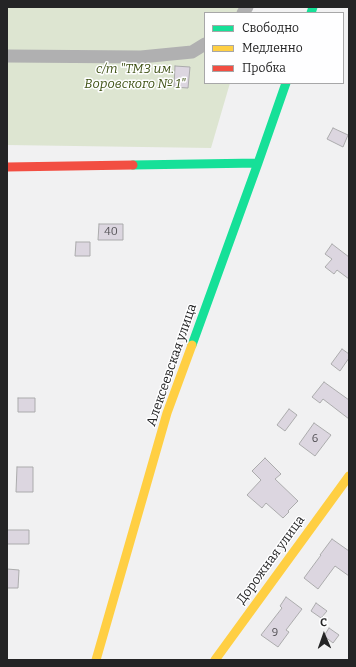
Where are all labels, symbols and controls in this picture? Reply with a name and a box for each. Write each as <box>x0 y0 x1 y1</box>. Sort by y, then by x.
legend <box>204 12 344 84</box>
text: Свободно <box>242 21 299 35</box>
text: Медленно <box>242 41 303 55</box>
park label: с/т "ТМЗ им. Воровского № 1" <box>84 61 186 92</box>
text: Пробка <box>242 61 286 75</box>
house number: 40 <box>104 225 118 239</box>
street label: Алексеевская улица <box>144 302 200 428</box>
house number: 6 <box>312 432 318 446</box>
street label: Дорожная улица <box>234 513 308 607</box>
north arrow <box>304 615 344 655</box>
text: С <box>320 616 327 629</box>
house number: 9 <box>272 626 278 640</box>

